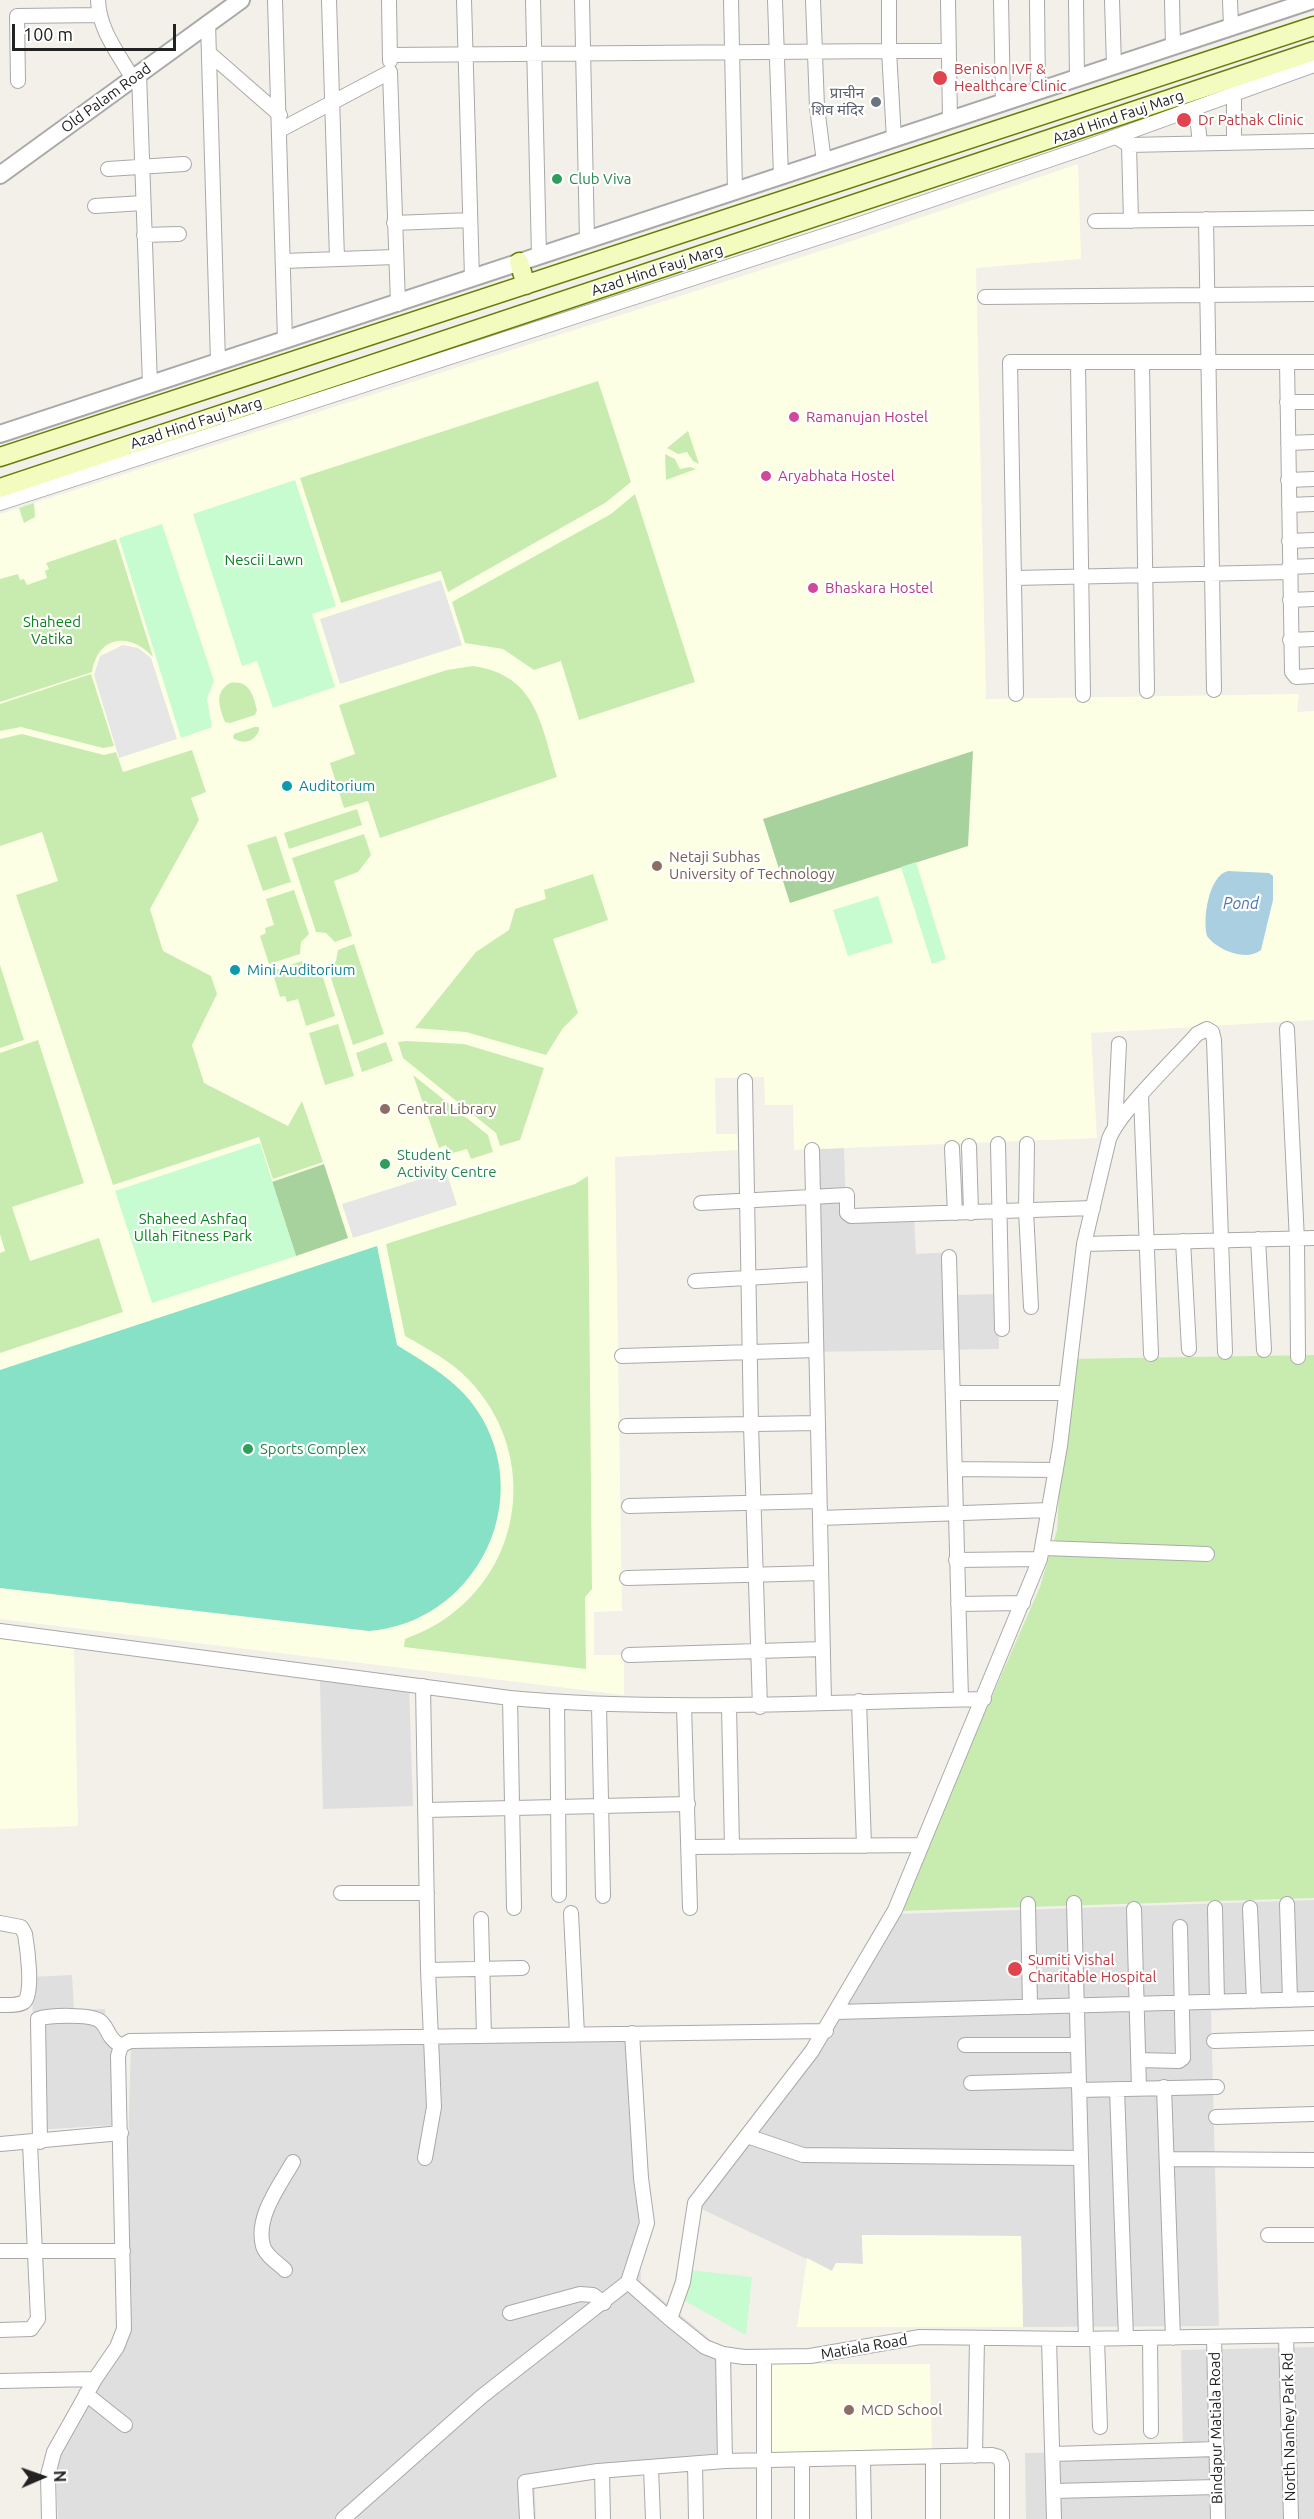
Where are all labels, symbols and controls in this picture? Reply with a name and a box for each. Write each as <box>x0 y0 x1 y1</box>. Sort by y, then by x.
scale bar <box>15 12 178 50</box>
text: 100 m <box>23 24 73 44</box>
street label: Old Palam Road <box>57 59 155 137</box>
place label: Benison IVF & Healthcare Clinic <box>954 60 1067 95</box>
marker: Benison IVF & Healthcare Clinic <box>931 69 949 87</box>
place label: प्राचीन शिव मंदिर <box>811 84 864 119</box>
street label: Azad Hind Fauj Marg <box>1050 86 1186 148</box>
marker: प्राचीन शिव मंदिर <box>869 95 883 109</box>
marker: Dr Pathak Clinic <box>1175 111 1193 129</box>
place label: Dr Pathak Clinic <box>1198 111 1303 129</box>
place label: Club Viva <box>569 170 632 188</box>
marker: Club Viva <box>550 172 564 186</box>
street label: Azad Hind Fauj Marg <box>589 240 725 300</box>
street label: Azad Hind Fauj Marg <box>128 393 264 453</box>
place label: Ramanujan Hostel <box>806 408 928 426</box>
marker: Ramanujan Hostel <box>787 410 801 424</box>
place label: Aryabhata Hostel <box>778 467 895 485</box>
marker: Aryabhata Hostel <box>759 469 773 483</box>
park label: Nescii Lawn <box>225 551 303 569</box>
place label: Bhaskara Hostel <box>825 579 933 597</box>
marker: Bhaskara Hostel <box>806 581 820 595</box>
park label: Shaheed Vatika <box>23 613 81 648</box>
place label: Auditorium <box>299 777 375 795</box>
marker: Auditorium <box>280 779 294 793</box>
place label: Netaji Subhas University of Technology <box>669 848 835 883</box>
marker: Netaji Subhas University of Technology <box>650 859 664 873</box>
water label: Pond <box>1223 894 1259 914</box>
place label: Mini Auditorium <box>247 961 356 979</box>
marker: Mini Auditorium <box>228 963 242 977</box>
place label: Central Library <box>397 1100 496 1118</box>
marker: Central Library <box>378 1102 392 1116</box>
place label: Student Activity Centre <box>397 1146 497 1181</box>
marker: Student Activity Centre <box>378 1157 392 1171</box>
park label: Shaheed Ashfaq Ullah Fitness Park <box>134 1210 252 1245</box>
place label: Sports Complex <box>260 1440 366 1458</box>
marker: Sports Complex <box>241 1442 255 1456</box>
place label: Sumiti Vishal Charitable Hospital <box>1028 1951 1156 1986</box>
marker: Sumiti Vishal Charitable Hospital <box>1006 1960 1024 1978</box>
street label: Matiala Road <box>819 2331 909 2363</box>
street label: Bindapur Matiala Road <box>1206 2352 1226 2504</box>
street label: North Nanhey Park Rd <box>1279 2352 1299 2502</box>
place label: MCD School <box>861 2401 942 2419</box>
marker: MCD School <box>842 2403 856 2417</box>
north arrow <box>12 2447 72 2507</box>
text: N <box>51 2470 69 2483</box>

